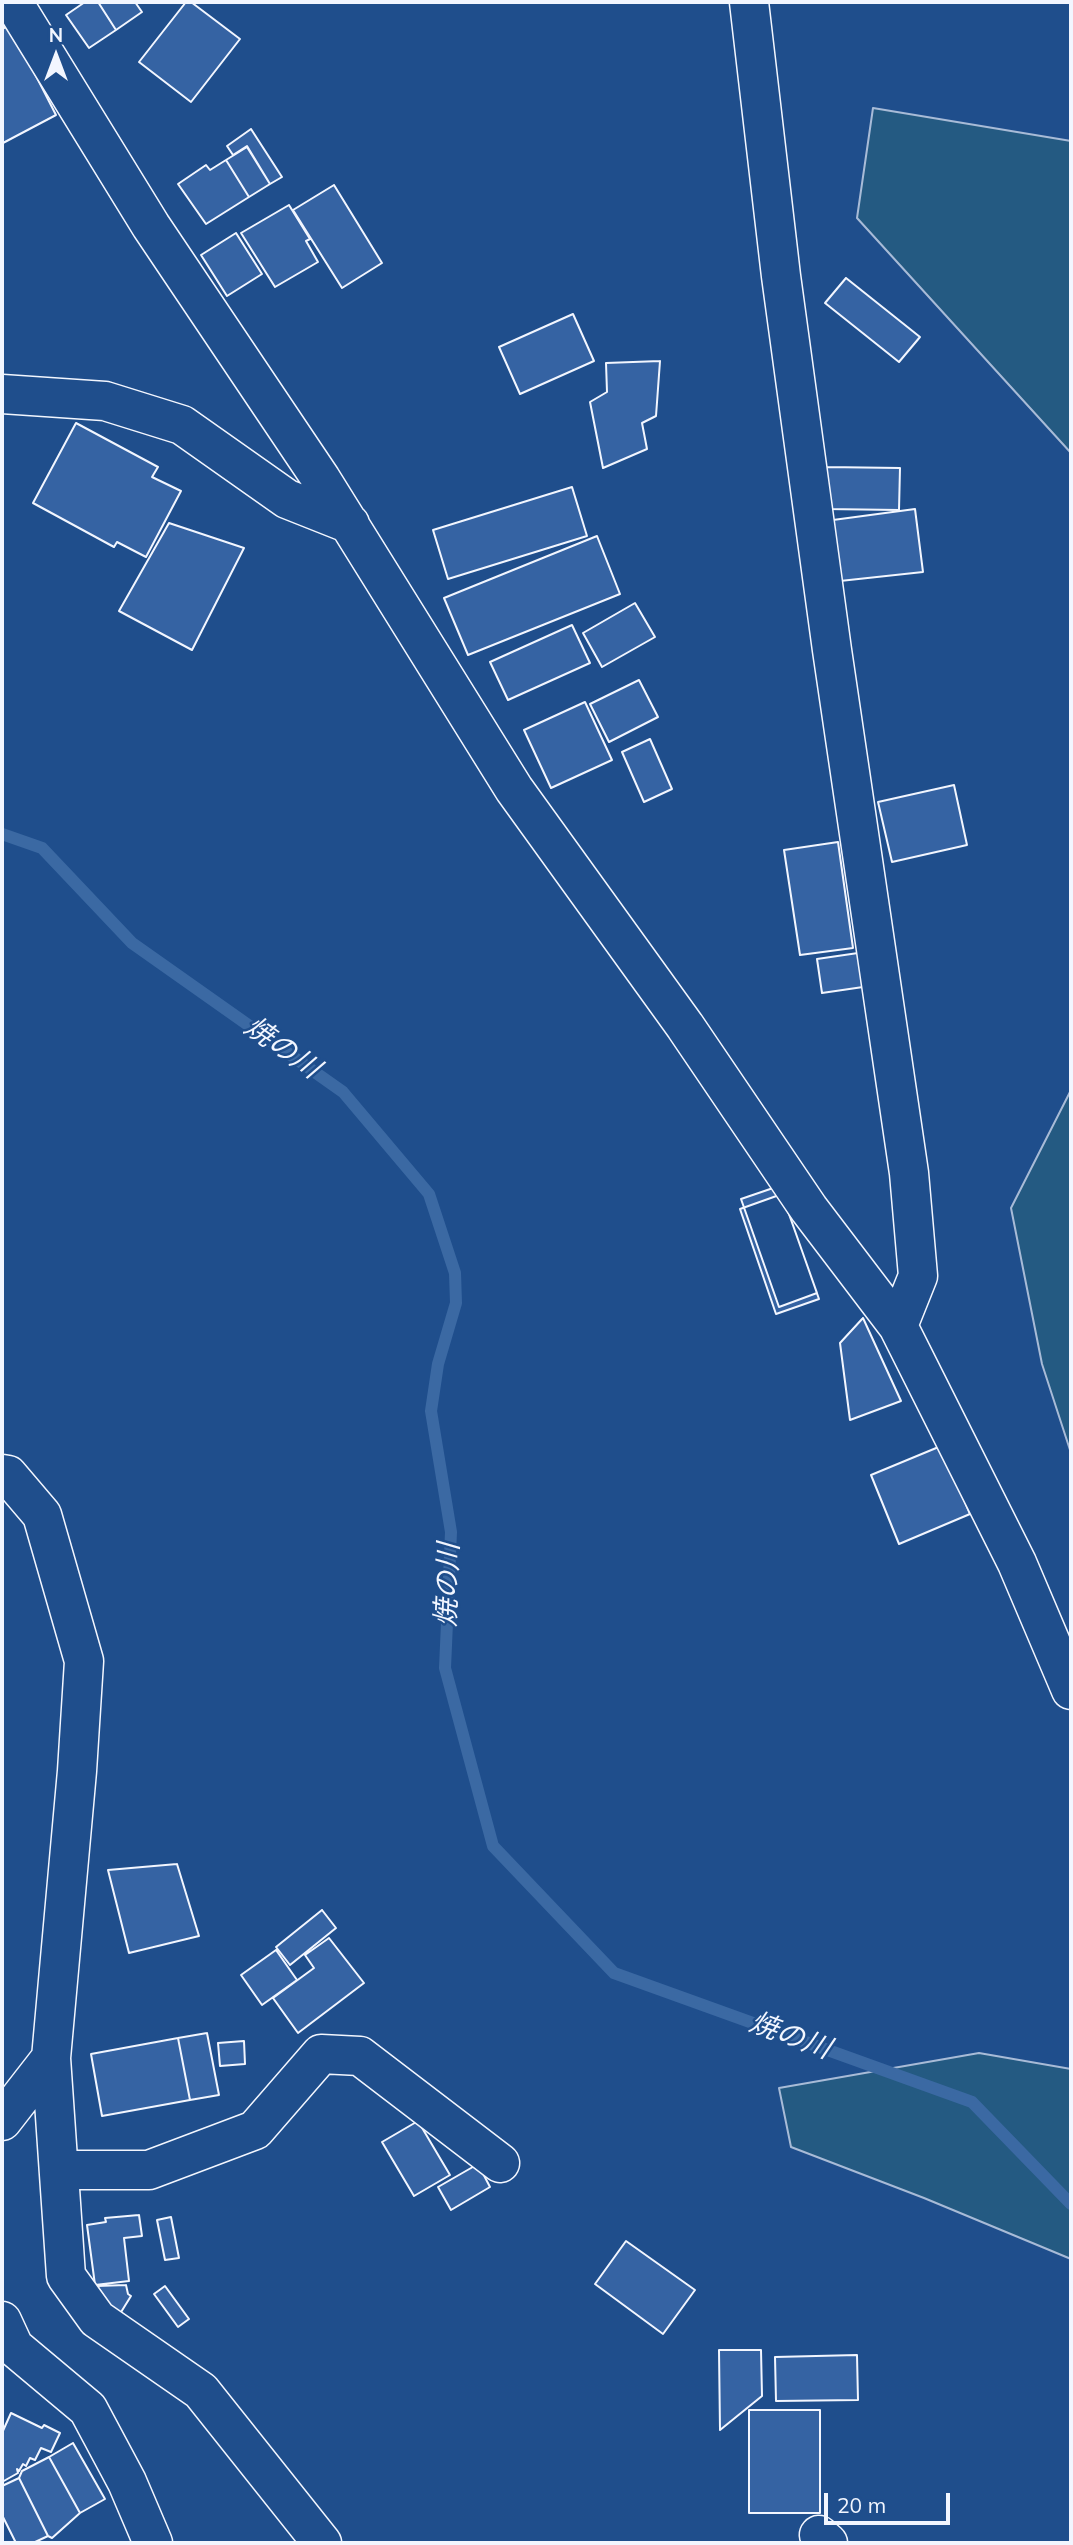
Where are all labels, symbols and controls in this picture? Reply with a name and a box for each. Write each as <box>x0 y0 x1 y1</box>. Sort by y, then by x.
north arrow <box>21 21 91 91</box>
text: N <box>49 23 63 47</box>
water label: 焼の川 <box>238 1010 326 1086</box>
water label: 焼の川 <box>430 1542 466 1628</box>
water label: 焼の川 <box>745 2006 835 2066</box>
scale bar <box>828 2478 954 2522</box>
text: 20 m <box>837 2492 886 2518</box>

